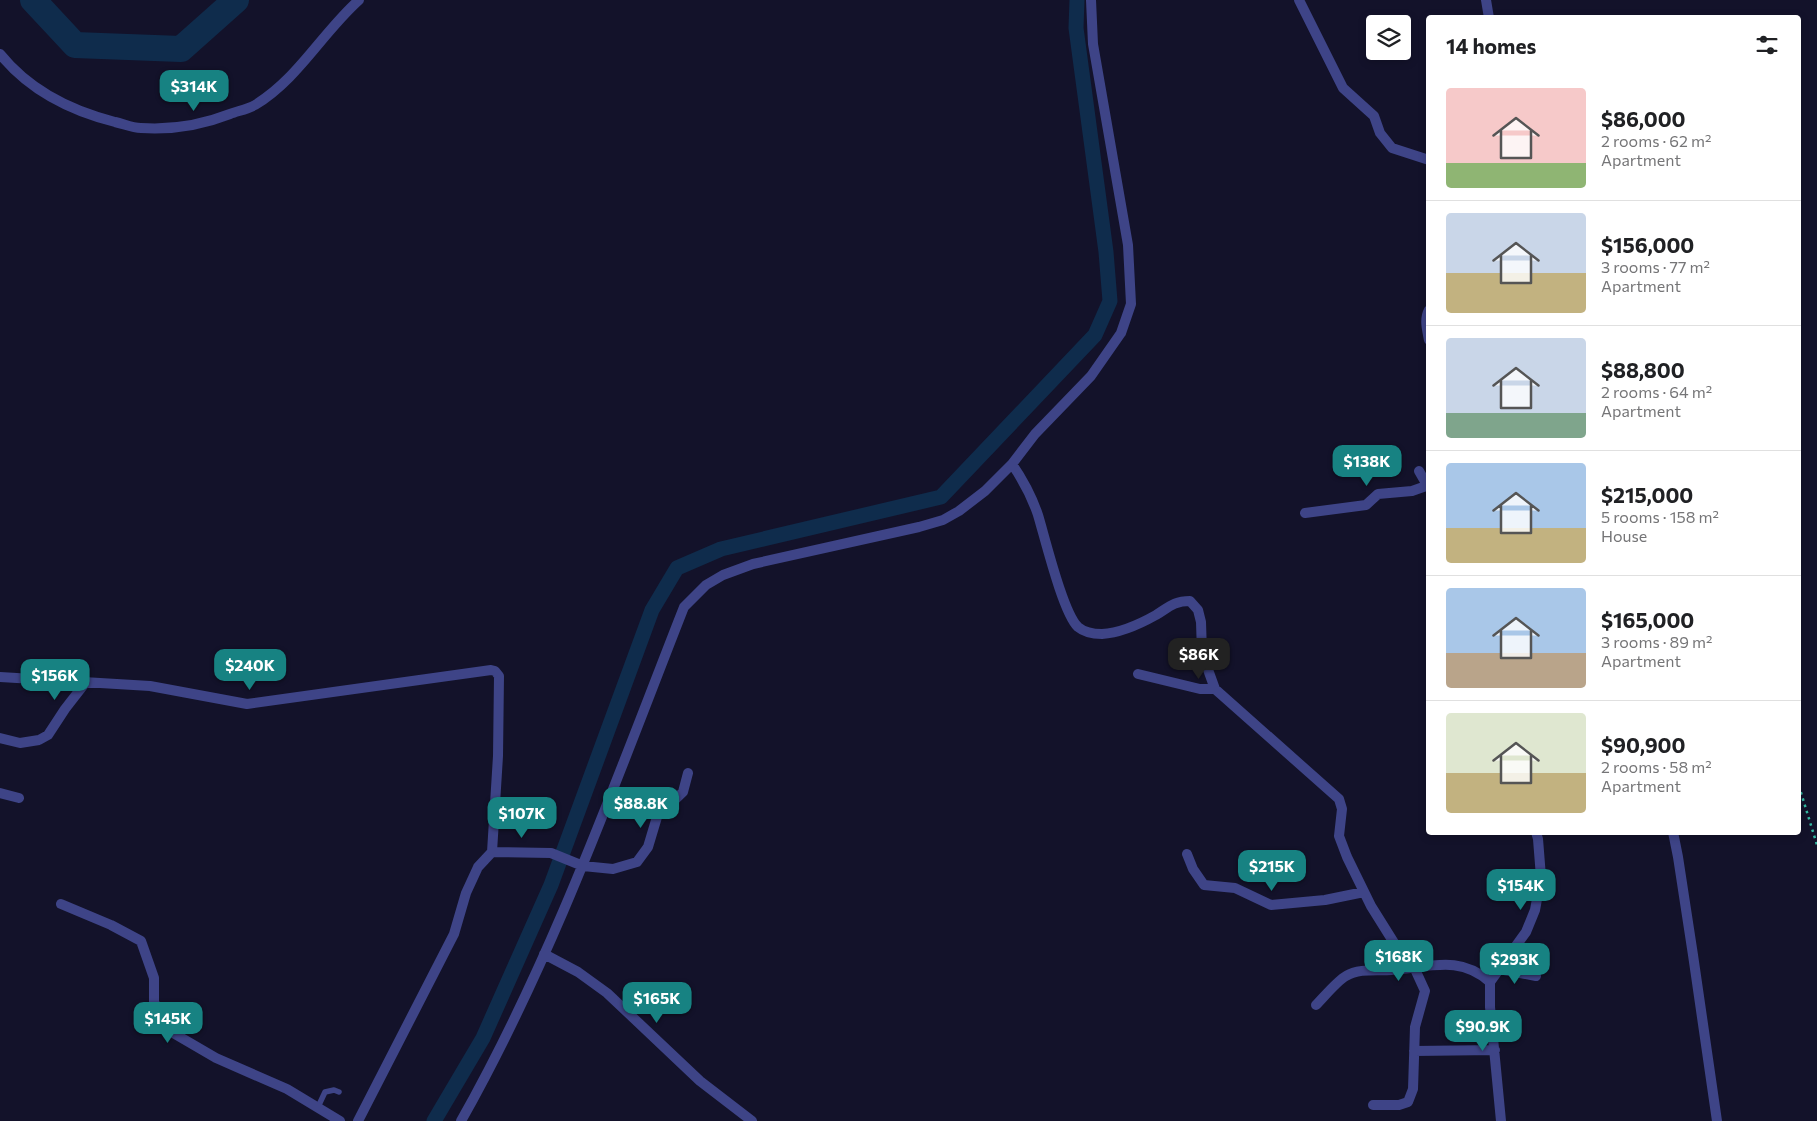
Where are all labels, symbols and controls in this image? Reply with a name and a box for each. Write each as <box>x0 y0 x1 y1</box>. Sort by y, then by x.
map controls <box>1366 15 1411 60</box>
button: layers <box>1366 15 1411 60</box>
icon: filters <box>1753 31 1781 59</box>
text: 14 homes <box>1446 33 1536 58</box>
pin: $314K <box>159 70 229 112</box>
text: $314K <box>171 76 217 95</box>
text: $86,000 <box>1601 106 1686 131</box>
icon: home <box>1486 108 1546 168</box>
text: 2 rooms · 62 m² <box>1601 131 1711 150</box>
text: Apartment <box>1601 150 1681 169</box>
text: $156,000 <box>1601 232 1694 257</box>
icon: home <box>1486 233 1546 293</box>
text: 3 rooms · 77 m² <box>1601 257 1710 276</box>
text: Apartment <box>1601 276 1681 295</box>
text: $88,800 <box>1601 357 1685 382</box>
icon: home <box>1486 358 1546 418</box>
text: 2 rooms · 64 m² <box>1601 382 1712 401</box>
text: Apartment <box>1601 401 1681 420</box>
pin: $138K <box>1332 444 1402 487</box>
text: $138K <box>1344 451 1390 470</box>
text: $215,000 <box>1601 482 1693 507</box>
icon: home <box>1486 483 1546 543</box>
text: 5 rooms · 158 m² <box>1601 507 1719 526</box>
text: House <box>1601 526 1647 545</box>
text: $165,000 <box>1601 607 1694 632</box>
icon: home <box>1486 608 1546 668</box>
text: 3 rooms · 89 m² <box>1601 632 1712 651</box>
pin: $86K <box>1169 638 1229 680</box>
text: $86K <box>1179 644 1219 663</box>
pin: $240K <box>215 648 285 691</box>
text: Apartment <box>1601 651 1681 670</box>
text: $240K <box>225 655 275 674</box>
pin: $156K <box>20 658 90 701</box>
text: $156K <box>32 665 78 684</box>
text: $90,900 <box>1601 732 1686 757</box>
icon: home <box>1486 733 1546 793</box>
text: 2 rooms · 58 m² <box>1601 757 1712 776</box>
text: Apartment <box>1601 776 1681 795</box>
pin: $88.8K <box>600 786 682 829</box>
text: $88.8K <box>614 793 668 812</box>
pin: $107K <box>487 796 557 839</box>
text: $107K <box>499 803 545 822</box>
pin: $215K <box>1237 850 1307 892</box>
text: $215K <box>1249 856 1295 875</box>
pin: $154K <box>1486 868 1556 911</box>
text: $154K <box>1498 875 1544 894</box>
pin: $168K <box>1364 940 1434 982</box>
pin: $293K <box>1480 942 1550 985</box>
text: $168K <box>1375 946 1423 965</box>
text: $293K <box>1491 949 1539 968</box>
pin: $165K <box>622 982 692 1024</box>
text: $165K <box>634 988 680 1007</box>
pin: $145K <box>133 1002 203 1044</box>
text: $145K <box>145 1008 191 1027</box>
pin: $90.9K <box>1442 1010 1524 1052</box>
text: $90.9K <box>1456 1016 1510 1035</box>

